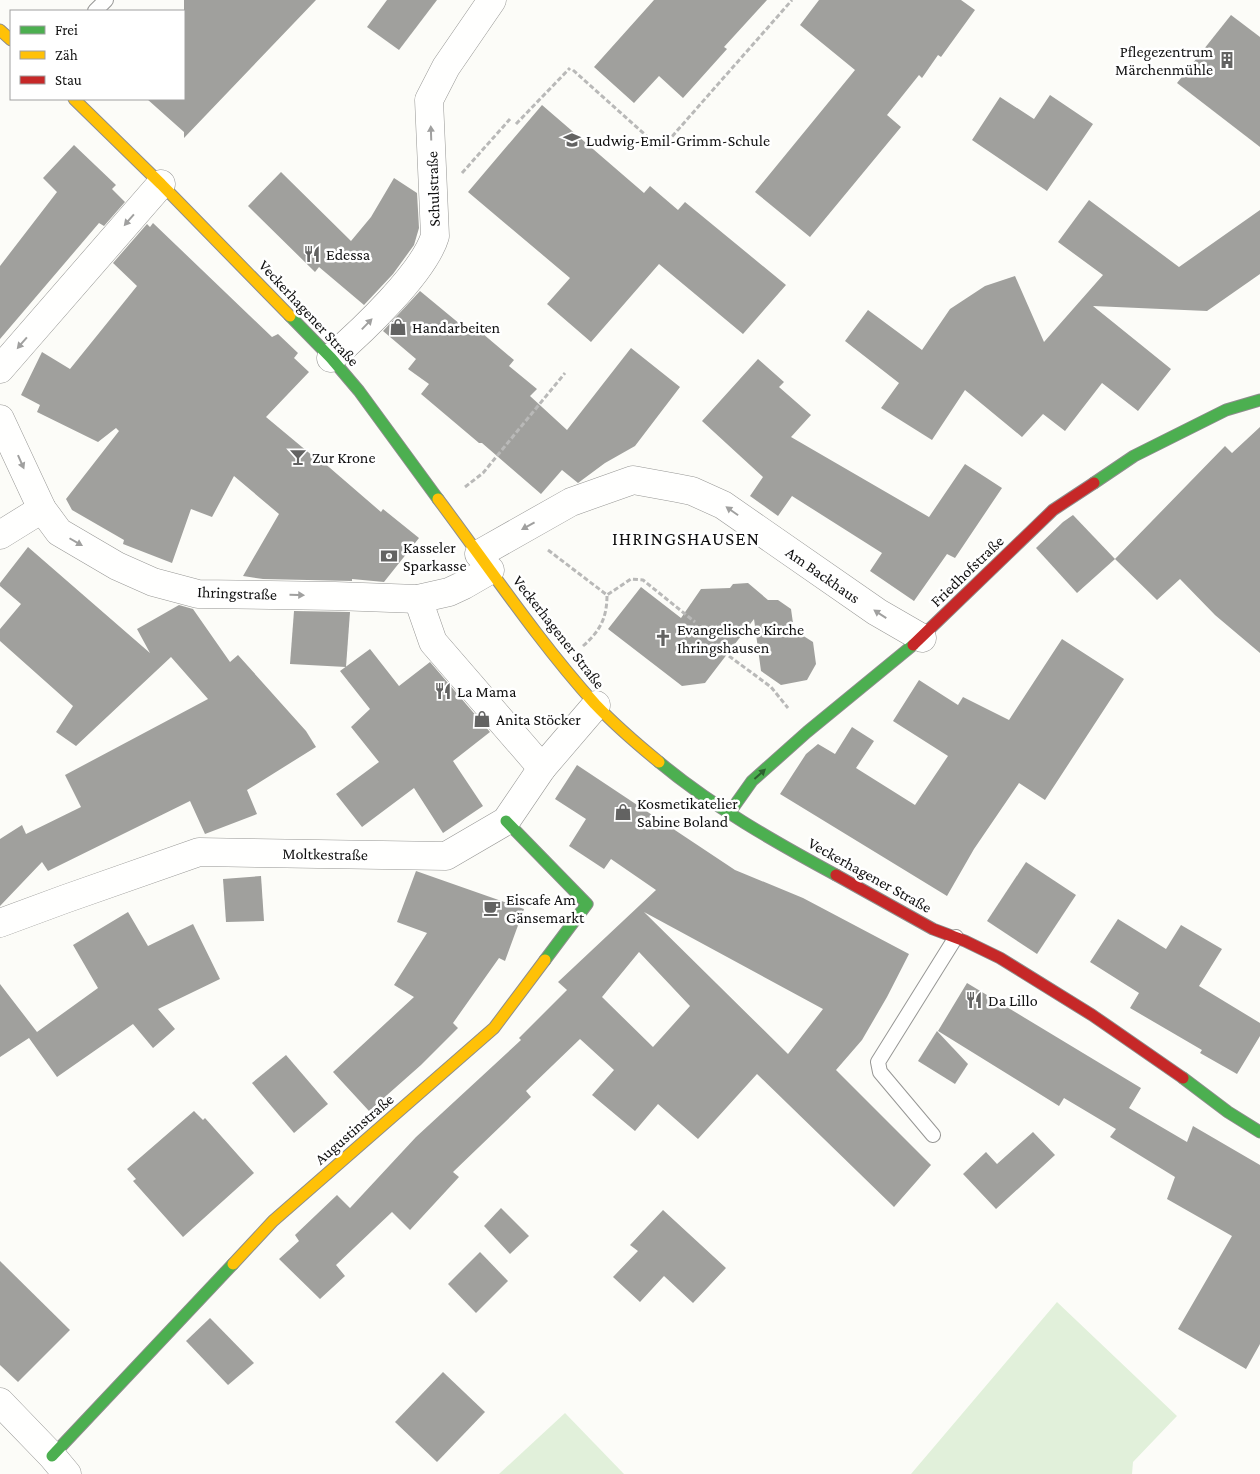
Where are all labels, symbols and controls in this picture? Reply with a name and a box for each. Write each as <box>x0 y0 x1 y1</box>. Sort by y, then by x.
legend <box>10 10 185 100</box>
text: Frei <box>55 22 78 38</box>
place label: Pflegezentrum Märchenmühle <box>1115 43 1213 78</box>
text: Zäh <box>55 47 78 63</box>
building icon: Pflegezentrum Märchenmühle <box>1217 50 1237 70</box>
text: Stau <box>55 72 82 88</box>
one-way arrow <box>426 125 434 141</box>
school or university icon: Ludwig-Emil-Grimm-Schule <box>562 130 582 150</box>
place label: Ludwig-Emil-Grimm-Schule <box>586 132 770 150</box>
street label: Schulstraße <box>423 151 443 227</box>
one-way arrow <box>123 214 135 226</box>
restaurant icon: Edessa <box>302 244 322 264</box>
place label: Edessa <box>326 246 371 263</box>
street label: Veckerhagener Straße <box>255 256 363 370</box>
shop icon: Handarbeiten <box>388 317 408 337</box>
one-way arrow <box>361 319 373 331</box>
place label: Handarbeiten <box>412 319 501 336</box>
one-way arrow <box>17 336 28 349</box>
bar icon: Zur Krone <box>288 447 308 467</box>
place label: Zur Krone <box>312 449 375 466</box>
one-way arrow <box>17 455 26 470</box>
one-way arrow <box>725 506 739 516</box>
one-way arrow <box>522 522 535 531</box>
district label: IHRINGSHAUSEN <box>612 528 760 549</box>
street label: Friedhofstraße <box>927 532 1007 610</box>
one-way arrow <box>69 538 84 546</box>
place label: Kasseler Sparkasse <box>403 539 466 575</box>
street label: Am Backhaus <box>783 543 863 607</box>
bank icon: Kasseler Sparkasse <box>379 546 399 566</box>
street label: Veckerhagener Straße <box>509 572 608 692</box>
street label: Ihringstraße <box>197 583 277 604</box>
one-way arrow <box>290 591 306 599</box>
one-way arrow <box>873 609 886 619</box>
place label: Evangelische Kirche Ihringshausen <box>677 621 804 657</box>
church icon: Evangelische Kirche Ihringshausen <box>653 628 673 648</box>
restaurant icon: La Mama <box>433 681 453 701</box>
place label: La Mama <box>457 683 517 700</box>
shop icon: Anita Stöcker <box>472 709 492 729</box>
place label: Anita Stöcker <box>496 711 581 728</box>
one-way arrow <box>754 768 767 779</box>
place label: Kosmetikatelier Sabine Boland <box>637 795 738 830</box>
shop icon: Kosmetikatelier Sabine Boland <box>613 802 633 822</box>
street label: Veckerhagener Straße <box>805 834 935 917</box>
street label: Moltkestraße <box>282 845 368 863</box>
place label: Eiscafe Am Gänsemarkt <box>506 891 585 926</box>
cafe icon: Eiscafe Am Gänsemarkt <box>482 898 502 918</box>
restaurant icon: Da Lillo <box>964 990 984 1010</box>
place label: Da Lillo <box>988 992 1038 1009</box>
street label: Augustinstraße <box>311 1090 397 1168</box>

